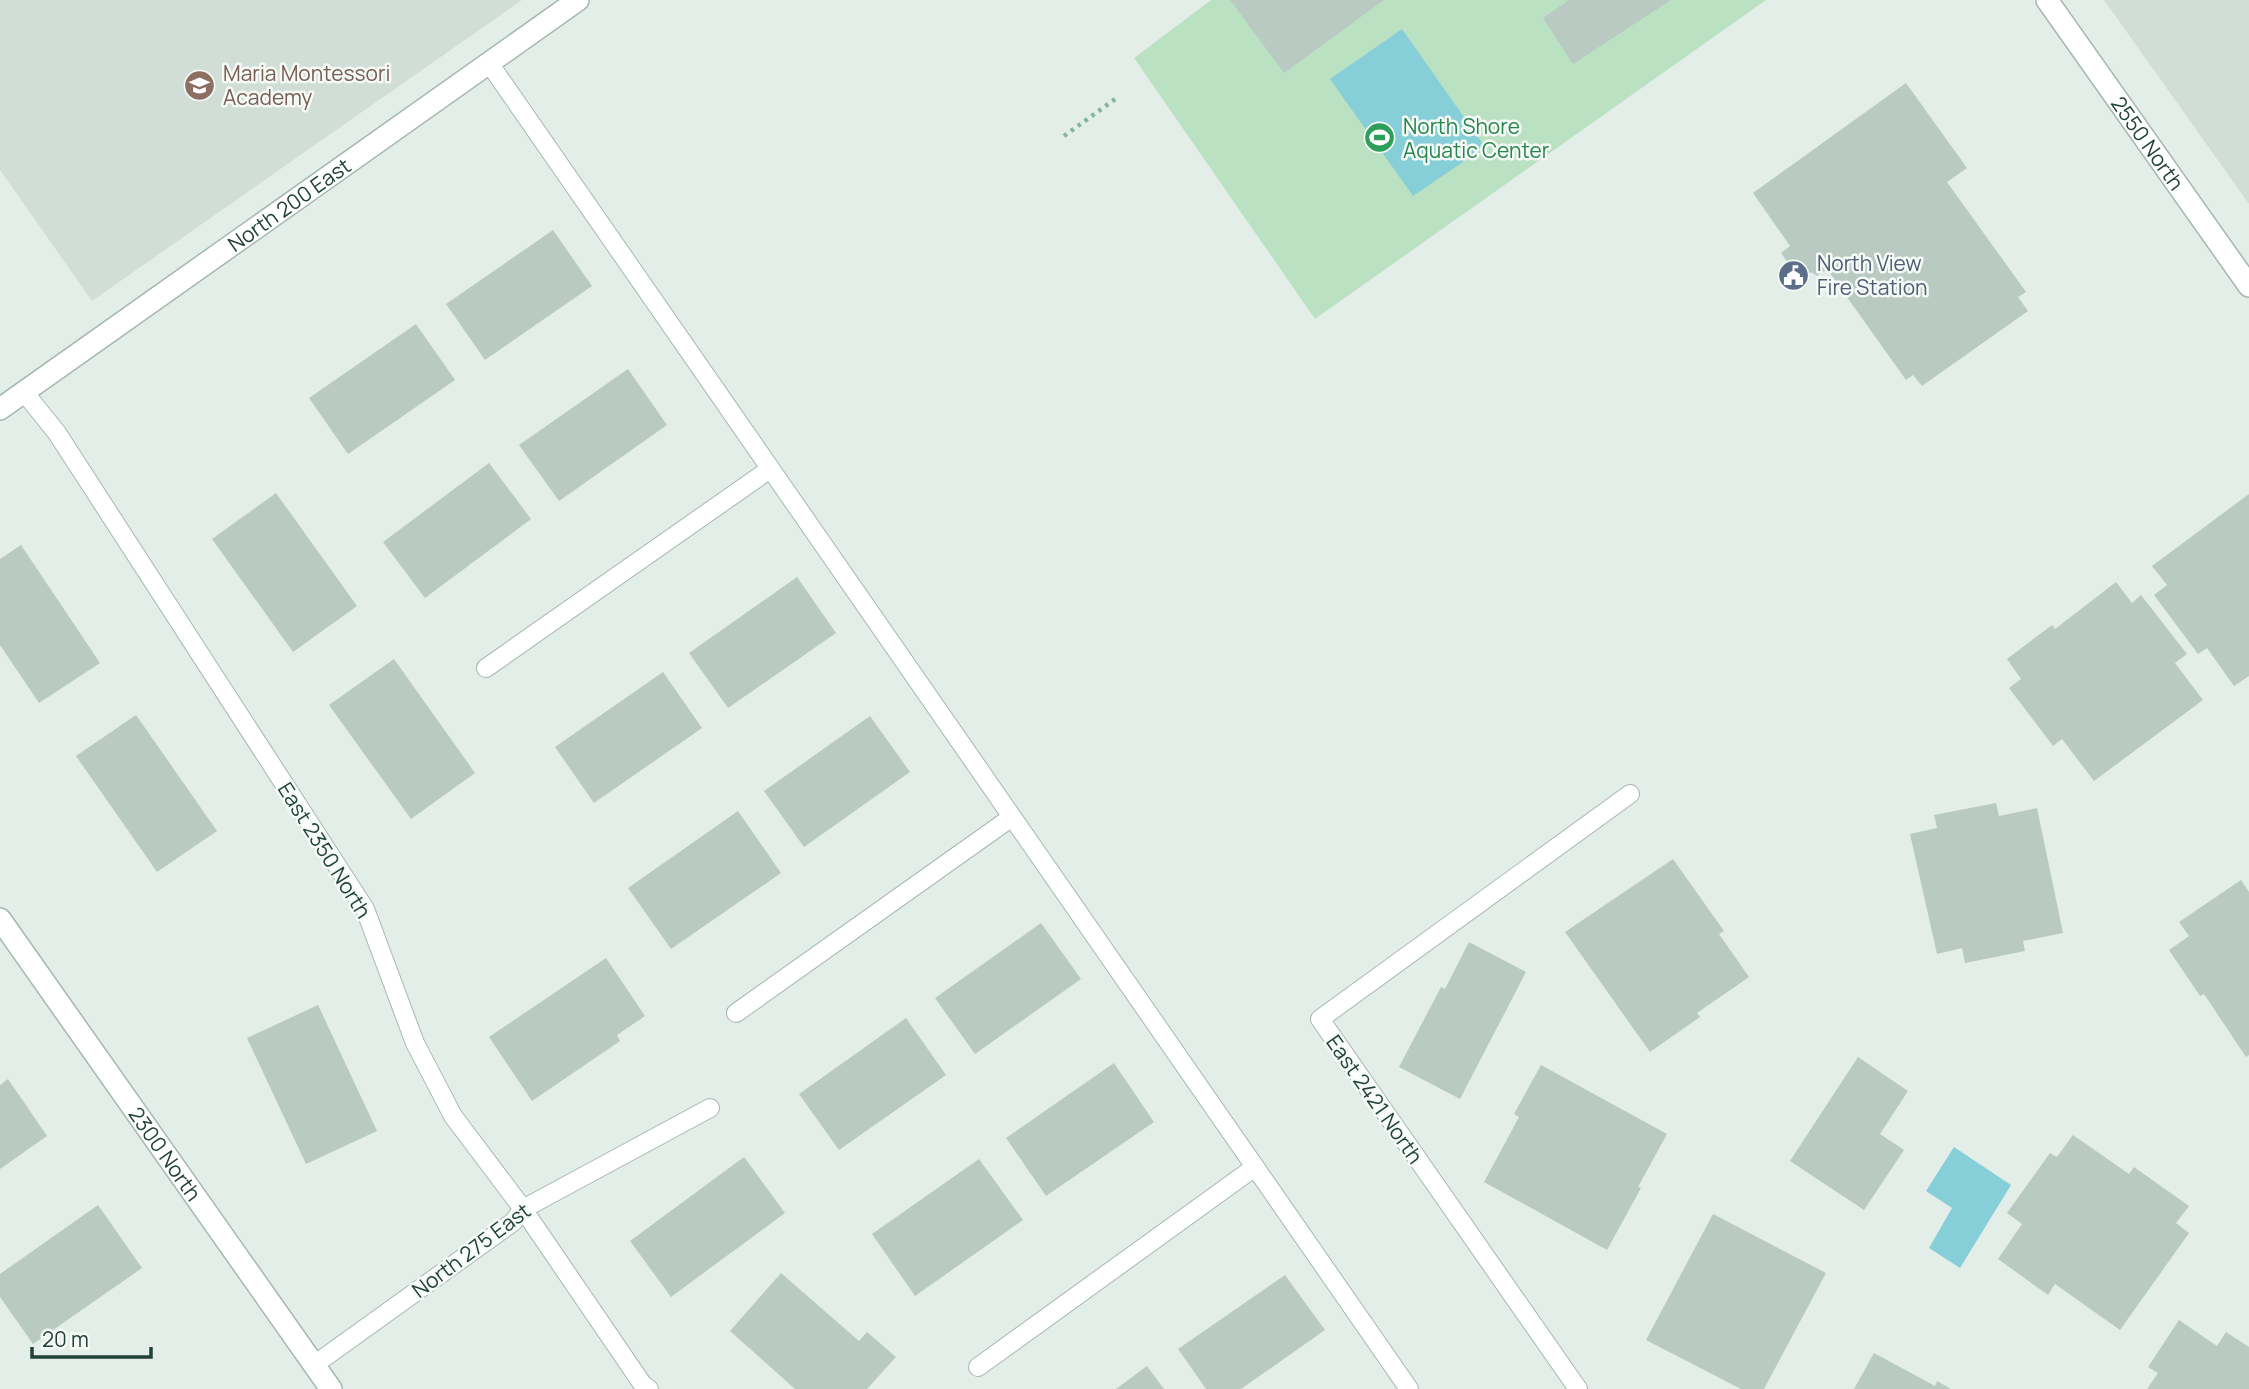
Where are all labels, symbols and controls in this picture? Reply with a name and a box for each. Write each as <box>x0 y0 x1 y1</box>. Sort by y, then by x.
place label: Maria Montessori Academy <box>223 59 390 111</box>
school or university icon: Maria Montessori Academy <box>183 68 217 102</box>
street label: 2550 North <box>2105 91 2191 195</box>
place label: North Shore Aquatic Center <box>1403 112 1550 164</box>
sports icon: North Shore Aquatic Center <box>1363 121 1397 155</box>
street label: North 200 East <box>222 151 356 258</box>
place label: North View Fire Station <box>1817 249 1928 301</box>
public building icon: North View Fire Station <box>1777 258 1811 292</box>
street label: East 2350 North <box>272 777 378 923</box>
street label: East 2421 North <box>1320 1029 1430 1169</box>
street label: 2300 North <box>123 1101 208 1206</box>
street label: North 275 East <box>406 1196 536 1304</box>
scale bar <box>32 1316 150 1360</box>
text: 20 m <box>42 1325 89 1353</box>

